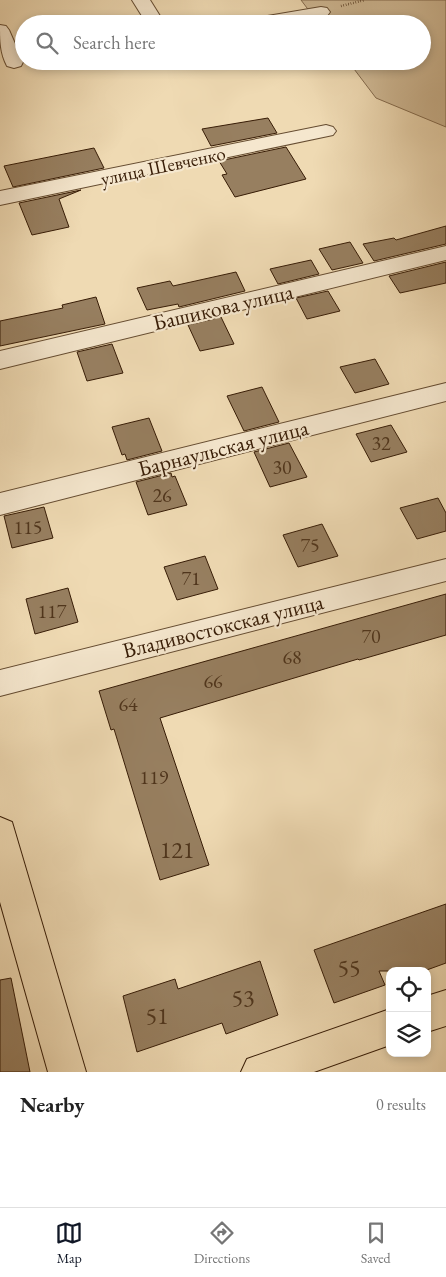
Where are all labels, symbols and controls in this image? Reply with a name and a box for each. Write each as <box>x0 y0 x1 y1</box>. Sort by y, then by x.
search box <box>15 15 431 70</box>
icon: search <box>33 29 61 57</box>
text: Search here <box>73 30 155 55</box>
street label: улица Шевченко <box>98 141 228 191</box>
street label: Башикова улица <box>150 277 296 337</box>
street label: Барнаульская улица <box>135 413 312 483</box>
house number: 32 <box>371 430 391 456</box>
house number: 30 <box>272 454 292 480</box>
house number: 26 <box>152 482 172 508</box>
house number: 115 <box>14 514 42 540</box>
house number: 75 <box>300 532 320 558</box>
house number: 71 <box>181 565 201 591</box>
street label: Владивостокская улица <box>119 587 327 665</box>
house number: 117 <box>38 598 67 624</box>
house number: 70 <box>361 623 381 649</box>
house number: 68 <box>282 644 302 670</box>
house number: 66 <box>203 668 223 694</box>
house number: 64 <box>118 691 138 717</box>
house number: 119 <box>140 764 169 790</box>
house number: 121 <box>160 834 194 865</box>
house number: 55 <box>337 952 361 983</box>
map controls <box>386 967 431 1057</box>
button: locate <box>386 967 431 1012</box>
house number: 53 <box>231 982 255 1013</box>
house number: 51 <box>145 1000 169 1031</box>
button: layers <box>386 1012 431 1057</box>
text: Nearby <box>20 1091 84 1118</box>
text: 0 results <box>376 1094 426 1115</box>
tab: Map <box>55 1219 83 1267</box>
tab: Directions <box>194 1219 250 1267</box>
tab: Saved <box>361 1219 391 1267</box>

